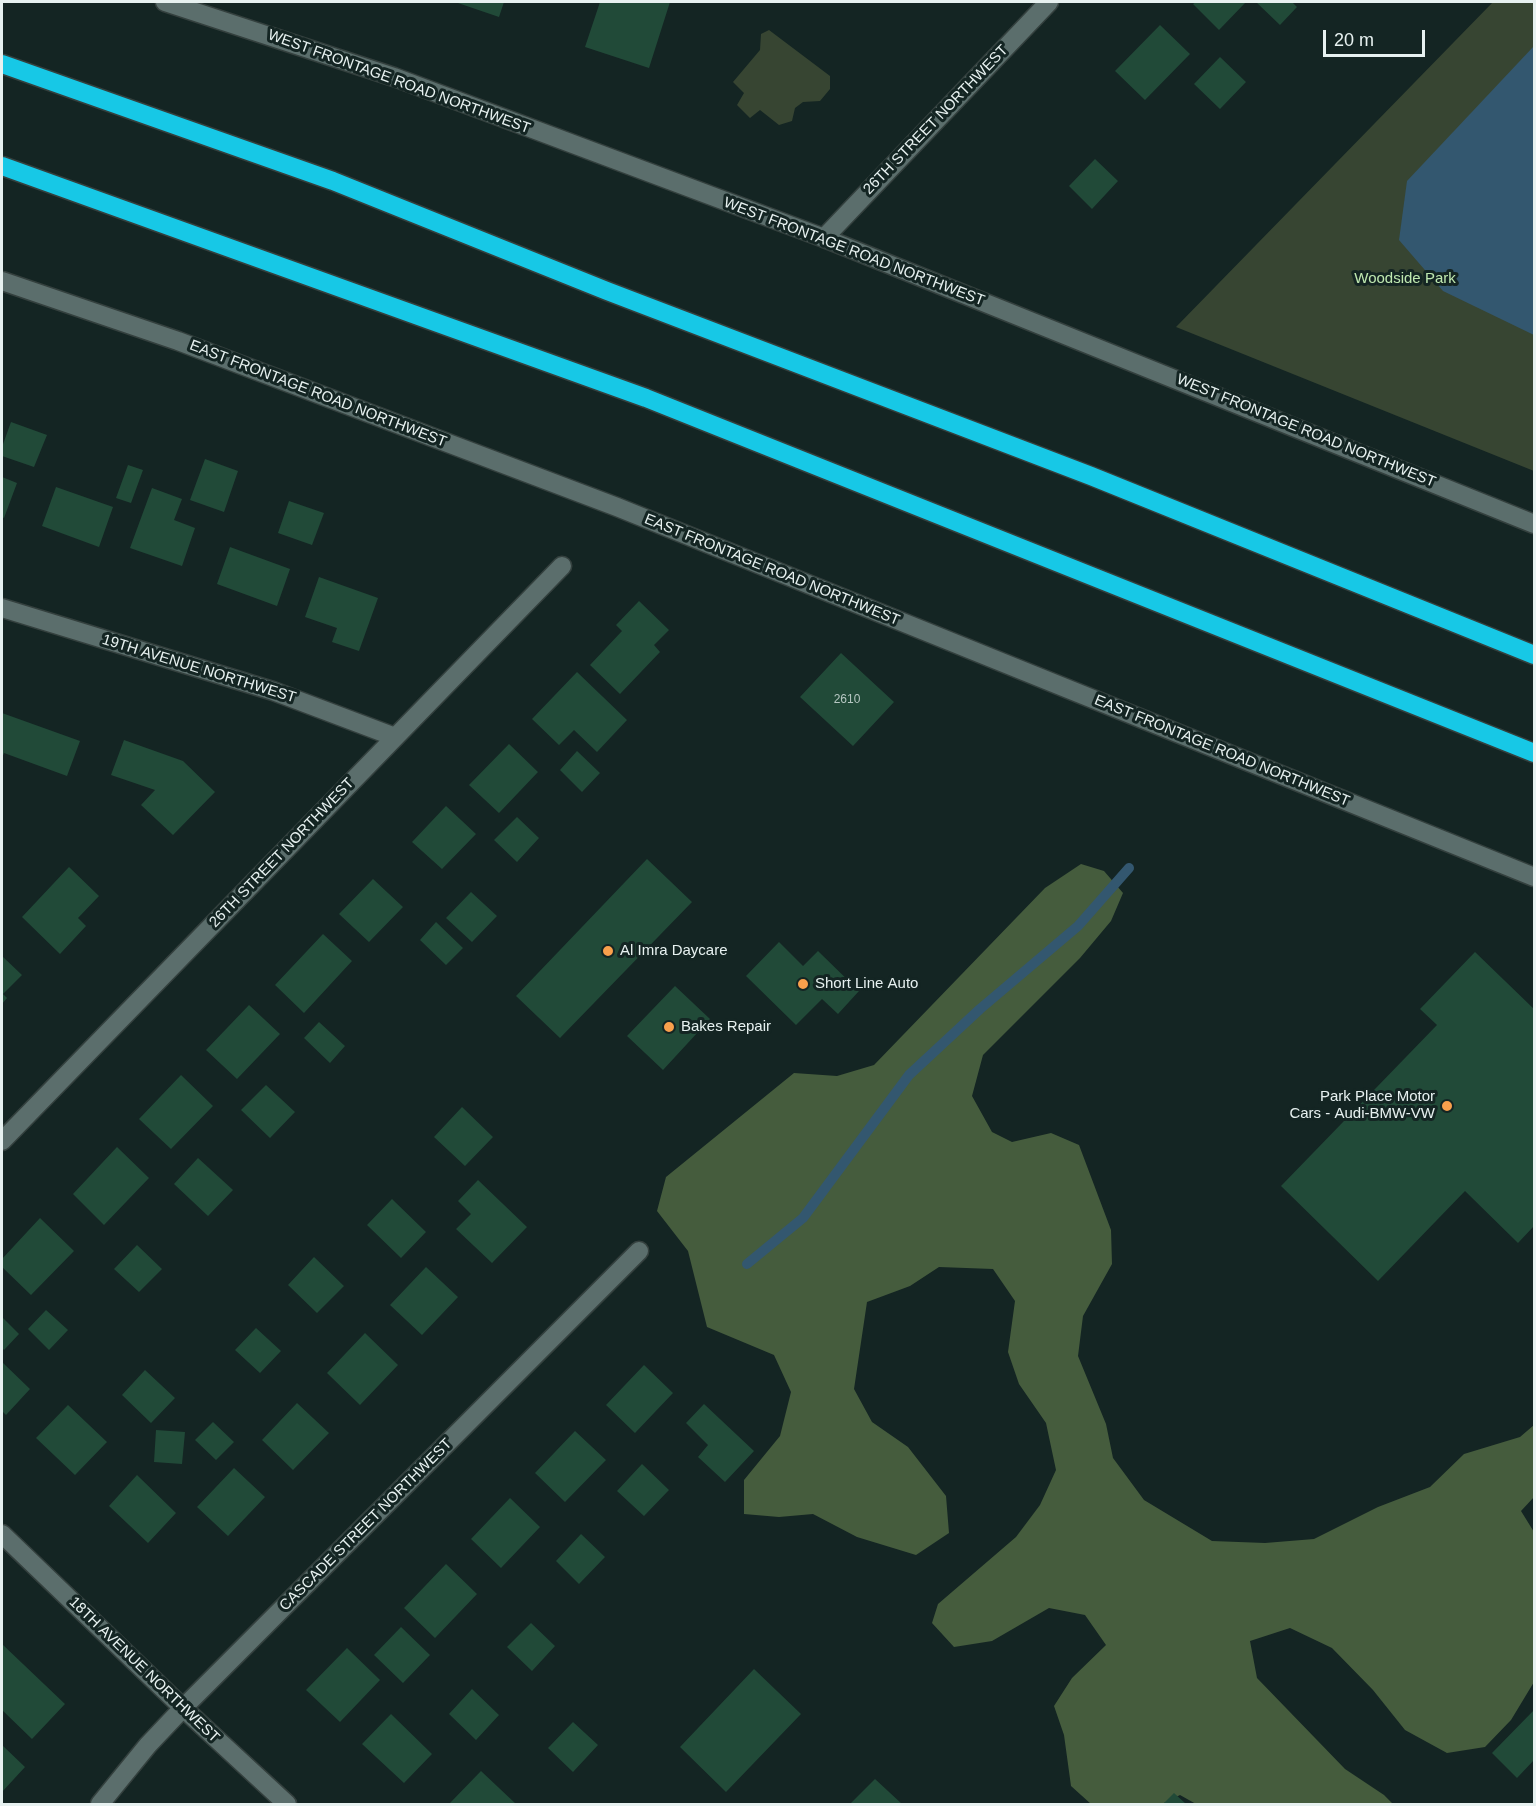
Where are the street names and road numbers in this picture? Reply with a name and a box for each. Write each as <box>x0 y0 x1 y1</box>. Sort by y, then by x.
street label: WEST FRONTAGE ROAD NORTHWEST <box>265 26 533 138</box>
street label: 26TH STREET NORTHWEST <box>860 42 1012 198</box>
street label: WEST FRONTAGE ROAD NORTHWEST <box>721 194 987 310</box>
street label: EAST FRONTAGE ROAD NORTHWEST <box>187 337 449 451</box>
street label: WEST FRONTAGE ROAD NORTHWEST <box>1174 371 1438 491</box>
street label: EAST FRONTAGE ROAD NORTHWEST <box>642 510 902 630</box>
street label: 19TH AVENUE NORTHWEST <box>100 631 298 707</box>
street label: EAST FRONTAGE ROAD NORTHWEST <box>1092 691 1352 811</box>
street label: 26TH STREET NORTHWEST <box>206 775 358 931</box>
street label: CASCADE STREET NORTHWEST <box>276 1435 456 1615</box>
street label: 18TH AVENUE NORTHWEST <box>65 1593 223 1747</box>

